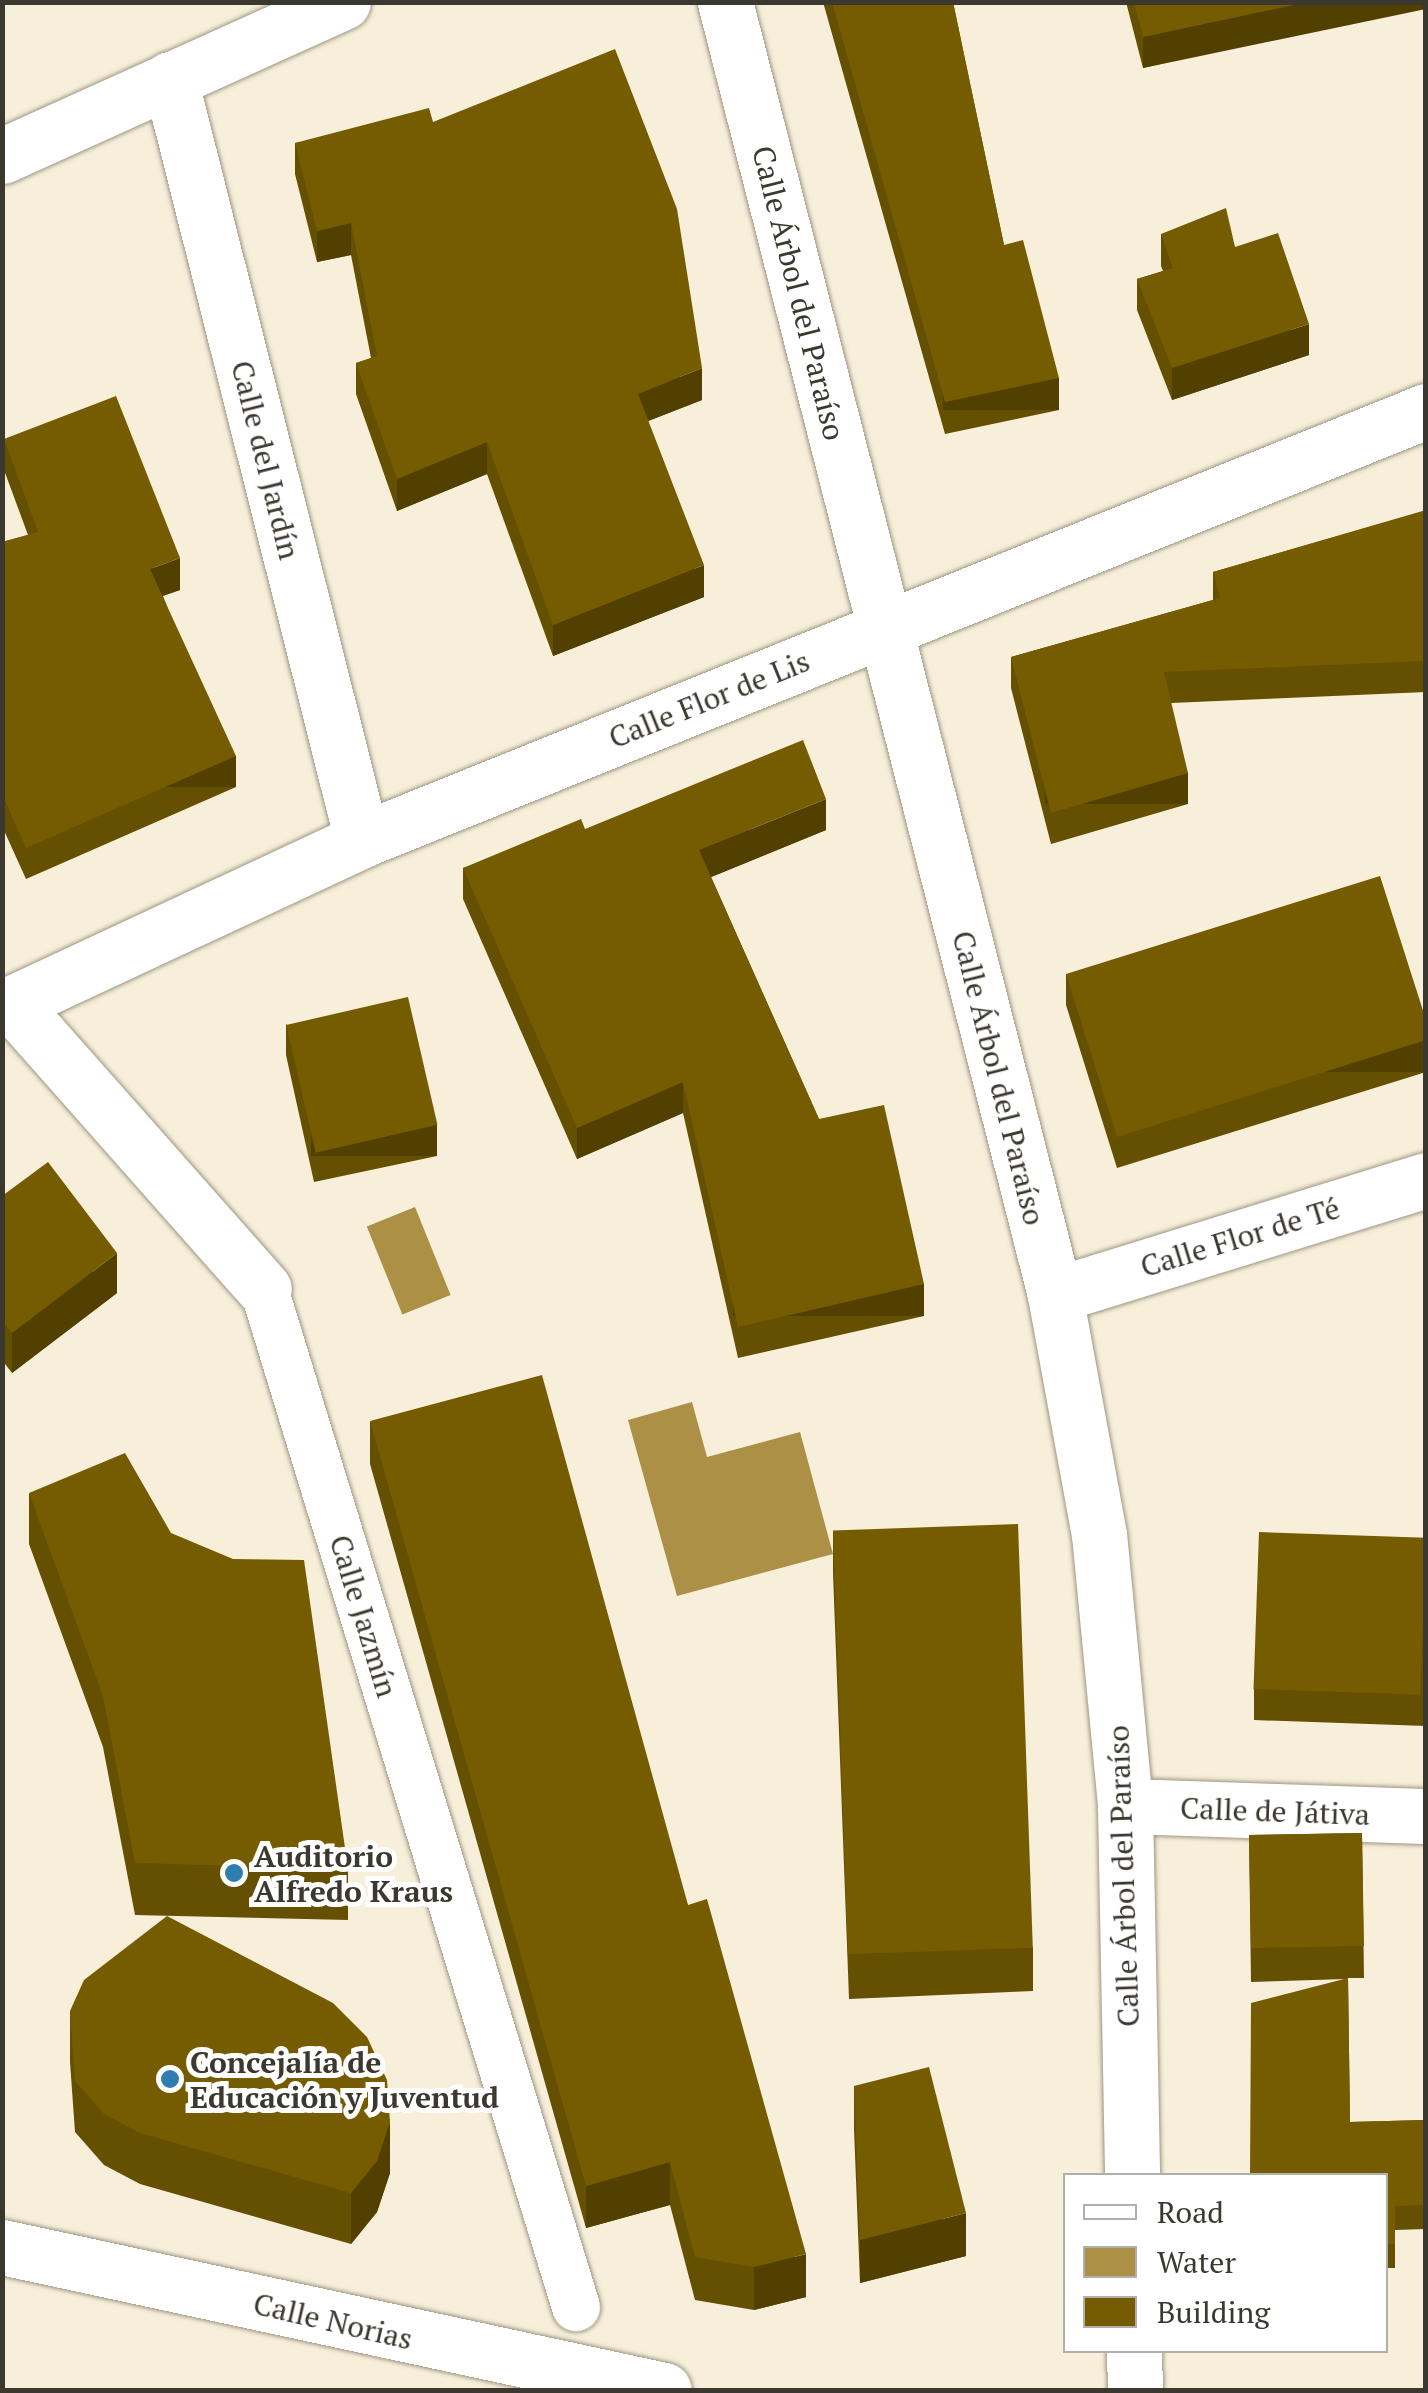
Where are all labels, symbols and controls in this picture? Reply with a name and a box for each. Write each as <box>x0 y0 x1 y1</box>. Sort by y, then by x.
street label: Calle Árbol del Paraíso <box>745 142 853 444</box>
street label: Calle del Jardín <box>224 357 308 563</box>
street label: Calle Flor de Lis <box>603 642 815 756</box>
street label: Calle Árbol del Paraíso <box>945 927 1053 1229</box>
street label: Calle Flor de Té <box>1136 1190 1344 1284</box>
street label: Calle Jazmín <box>322 1531 406 1701</box>
street label: Calle Árbol del Paraíso <box>1100 1724 1146 2028</box>
street label: Calle de Játiva <box>1180 1790 1370 1832</box>
place label: Auditorio Alfredo Kraus <box>254 1838 453 1908</box>
marker: Auditorio Alfredo Kraus <box>223 1862 245 1884</box>
place label: Concejalía de Educación y Juventud <box>190 2044 499 2114</box>
marker: Concejalía de Educación y Juventud <box>159 2068 181 2090</box>
legend <box>1063 2173 1388 2353</box>
text: Road <box>1157 2192 1224 2232</box>
text: Water <box>1157 2242 1236 2282</box>
street label: Calle Norias <box>250 2285 416 2357</box>
text: Building <box>1157 2292 1270 2332</box>

